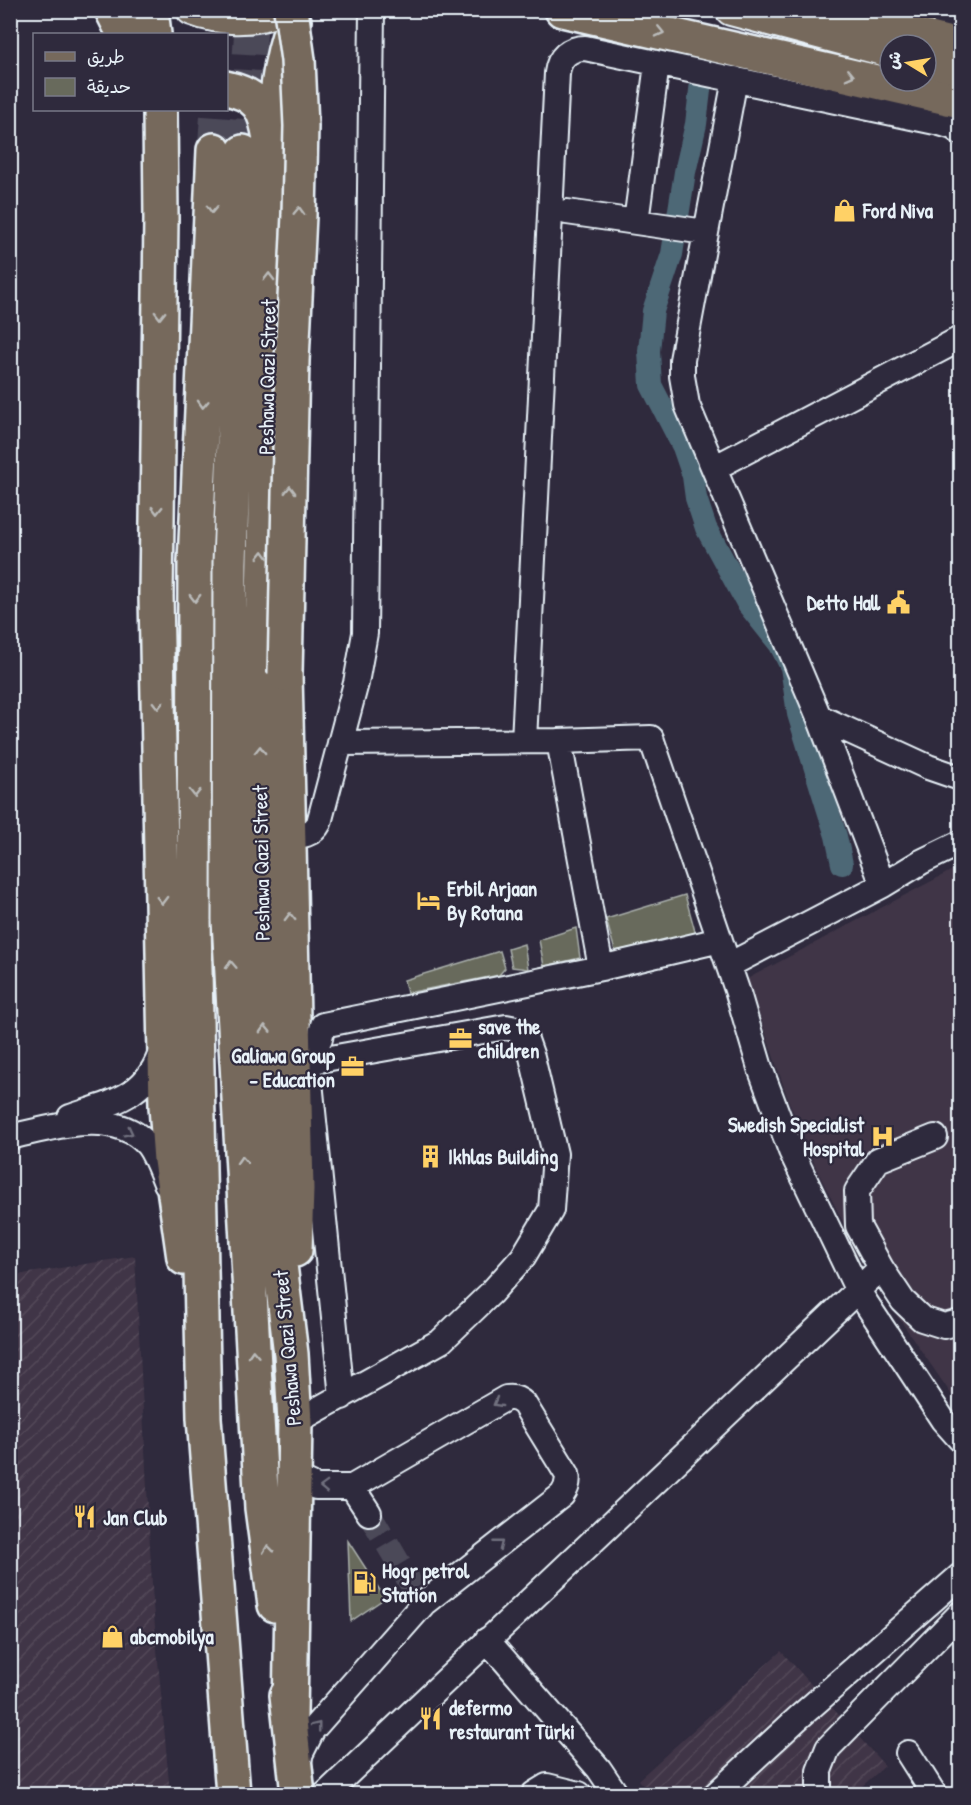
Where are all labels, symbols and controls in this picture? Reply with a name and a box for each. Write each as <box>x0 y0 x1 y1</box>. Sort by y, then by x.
one-way arrow <box>655 25 665 38</box>
legend <box>33 33 228 111</box>
north arrow <box>878 33 938 93</box>
text: طريق <box>87 44 125 69</box>
text: ش <box>881 49 906 71</box>
one-way arrow <box>845 68 855 81</box>
text: حديقة <box>87 74 131 99</box>
place label: Ford Niva <box>862 196 934 225</box>
shop icon: Ford Niva <box>832 197 858 223</box>
one-way arrow <box>205 204 218 213</box>
one-way arrow <box>293 207 305 216</box>
one-way arrow <box>263 272 276 281</box>
street label: Peshawa Qazi Street <box>251 298 283 455</box>
one-way arrow <box>154 310 166 319</box>
one-way arrow <box>197 399 210 408</box>
one-way arrow <box>283 486 296 495</box>
one-way arrow <box>151 505 164 514</box>
one-way arrow <box>257 551 269 560</box>
place label: Detto Hall <box>807 588 881 617</box>
public building icon: Detto Hall <box>885 589 911 615</box>
one-way arrow <box>189 594 201 603</box>
one-way arrow <box>152 700 165 709</box>
one-way arrow <box>253 746 266 755</box>
street label: Peshawa Qazi Street <box>245 784 277 941</box>
one-way arrow <box>189 789 201 798</box>
place label: Erbil Arjaan By Rotana <box>447 874 537 928</box>
hotel icon: Erbil Arjaan By Rotana <box>416 887 442 913</box>
one-way arrow <box>156 895 168 904</box>
one-way arrow <box>284 913 297 922</box>
one-way arrow <box>225 961 238 970</box>
place label: save the children <box>478 1012 541 1065</box>
one-way arrow <box>259 1025 272 1034</box>
office icon: save the children <box>447 1025 473 1051</box>
place label: Galiawa Group - Education <box>231 1041 336 1094</box>
office icon: Galiawa Group - Education <box>340 1054 366 1080</box>
place label: Swedish Specialist Hospital <box>728 1110 865 1164</box>
hospital icon: Swedish Specialist Hospital <box>869 1123 895 1149</box>
one-way arrow <box>123 1125 134 1137</box>
place label: Ikhlas Building <box>448 1142 558 1172</box>
building icon: Ikhlas Building <box>417 1143 443 1169</box>
one-way arrow <box>236 1155 249 1164</box>
street label: Peshawa Qazi Street <box>266 1268 308 1427</box>
one-way arrow <box>247 1350 260 1359</box>
one-way arrow <box>492 1396 503 1407</box>
one-way arrow <box>320 1480 329 1493</box>
place label: Jan Club <box>103 1503 168 1532</box>
restaurant icon: Jan Club <box>72 1504 98 1530</box>
one-way arrow <box>492 1541 503 1552</box>
one-way arrow <box>262 1544 274 1553</box>
place label: Hogr petrol Station <box>382 1556 470 1609</box>
fuel station icon: Hogr petrol Station <box>351 1569 377 1595</box>
place label: abcmobilya <box>130 1622 215 1652</box>
shop icon: abcmobilya <box>99 1623 125 1649</box>
place label: defermo restaurant Türki <box>449 1693 575 1746</box>
restaurant icon: defermo restaurant Türki <box>418 1706 444 1732</box>
one-way arrow <box>309 1722 320 1733</box>

